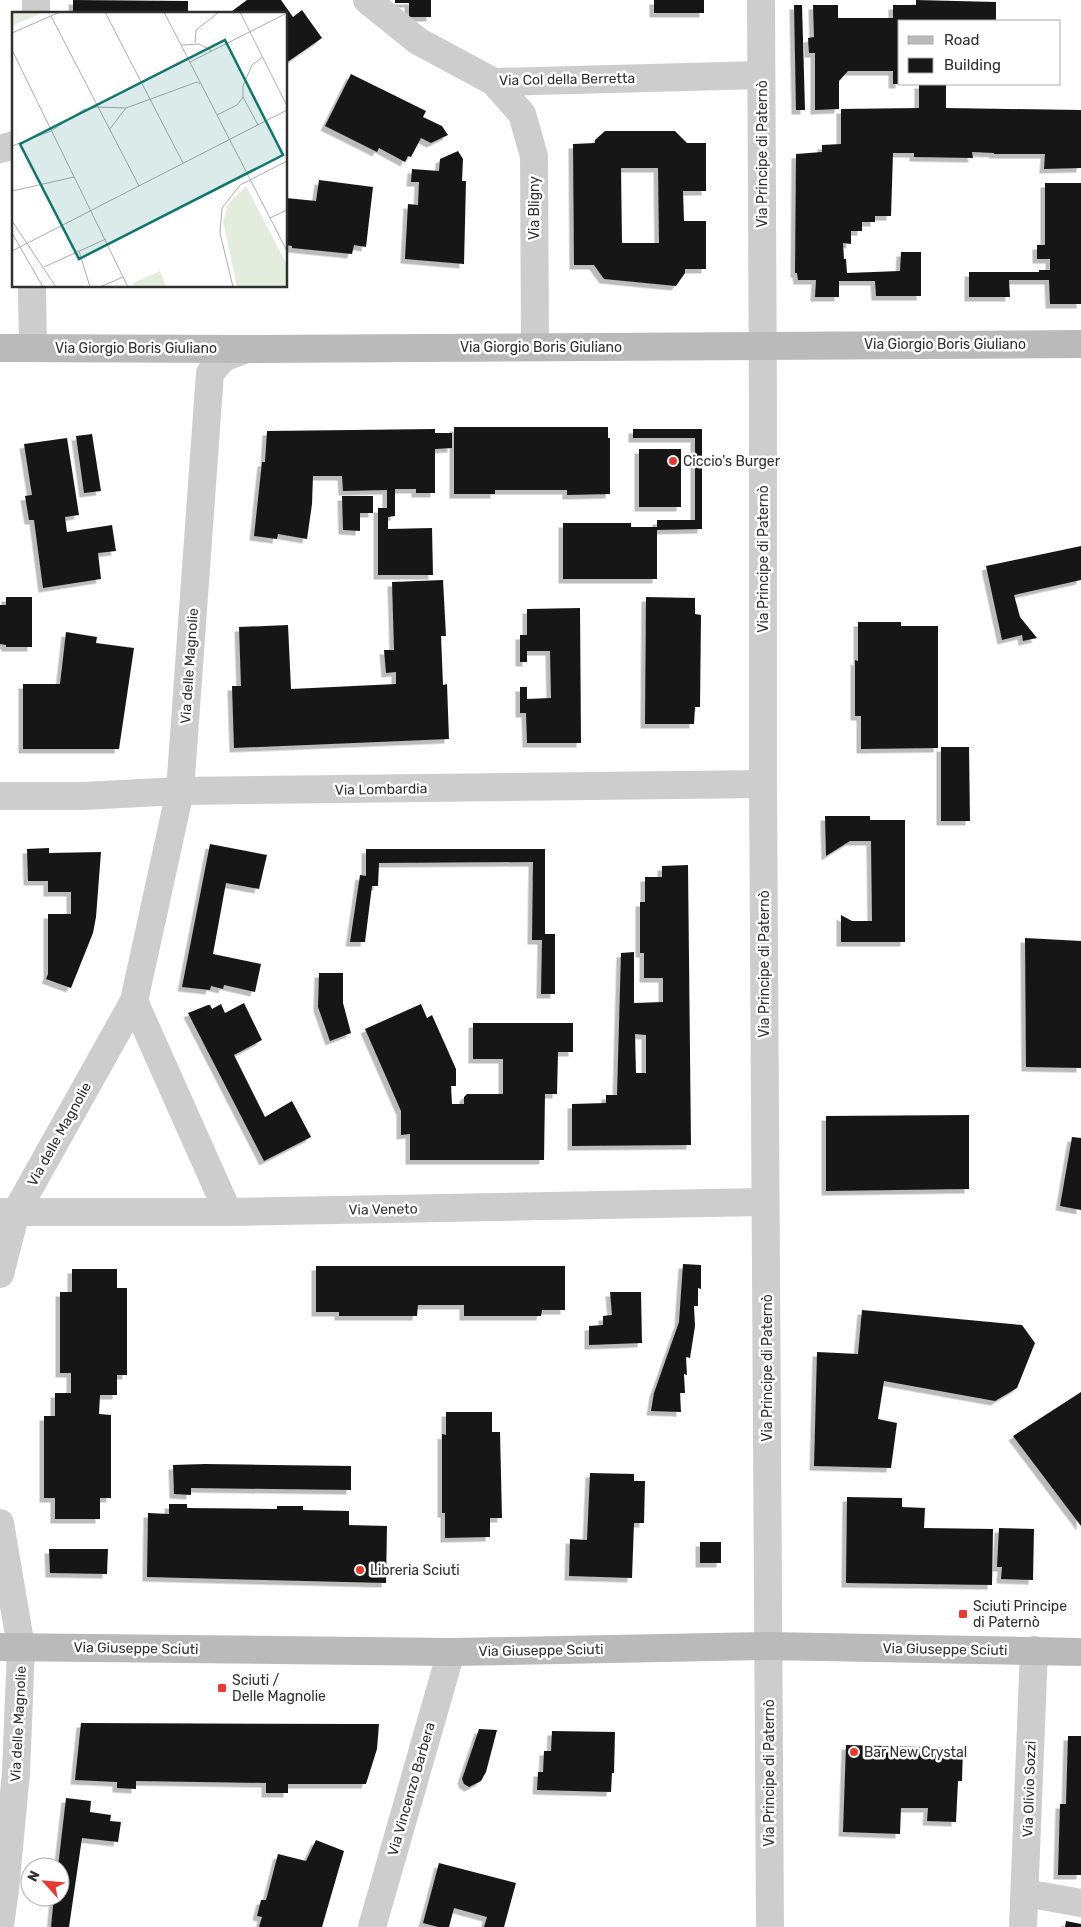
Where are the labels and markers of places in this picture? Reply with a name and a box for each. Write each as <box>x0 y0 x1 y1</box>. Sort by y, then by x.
place label: Ciccio's Burger <box>683 453 781 470</box>
marker: Ciccio's Burger <box>667 455 679 467</box>
place label: Libreria Sciuti <box>370 1562 460 1579</box>
marker: Libreria Sciuti <box>354 1564 366 1576</box>
place label: Sciuti Principe di Paternò <box>973 1598 1067 1631</box>
marker: Sciuti Principe di Paternò <box>957 1608 969 1620</box>
place label: Sciuti / Delle Magnolie <box>232 1672 326 1705</box>
marker: Sciuti / Delle Magnolie <box>216 1682 228 1694</box>
place label: Bar New Crystal <box>864 1744 967 1761</box>
marker: Bar New Crystal <box>848 1746 860 1758</box>

